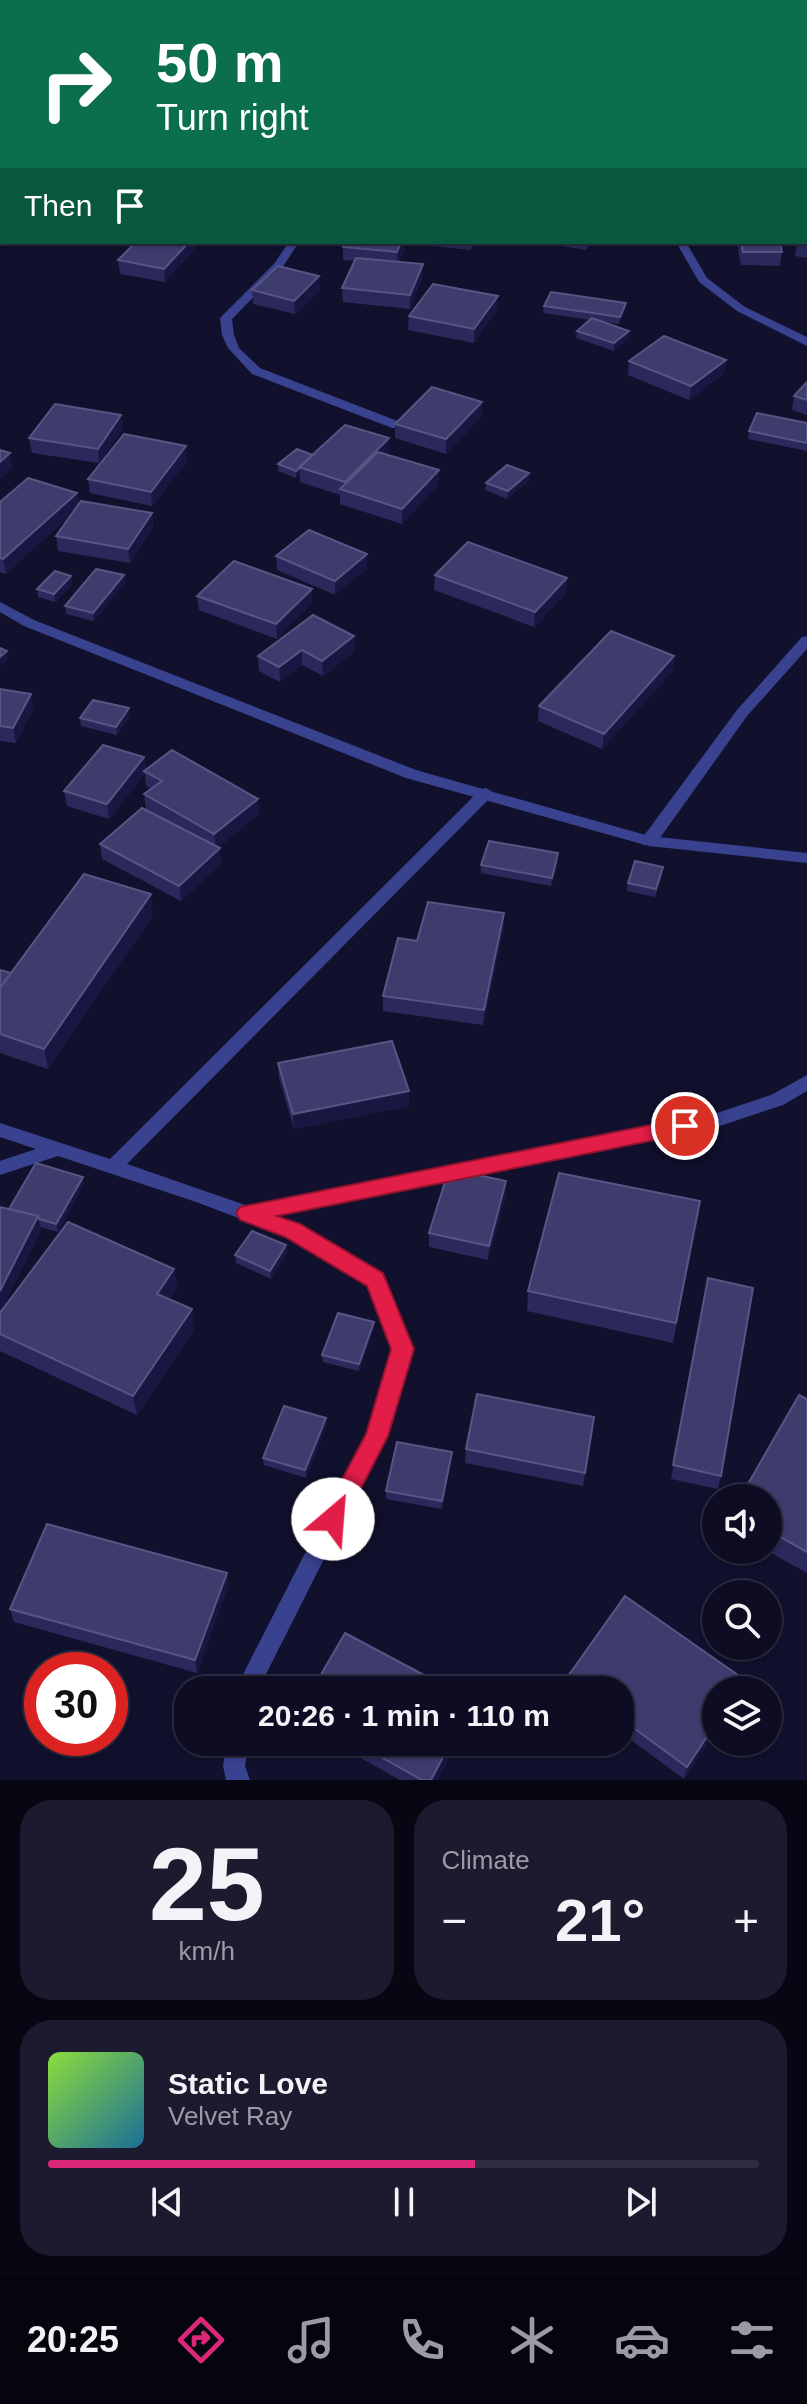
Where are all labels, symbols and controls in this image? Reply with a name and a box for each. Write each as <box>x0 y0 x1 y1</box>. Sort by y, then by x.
text: 50 m <box>156 31 284 94</box>
icon: right <box>24 32 128 136</box>
text: Turn right <box>156 97 309 138</box>
icon: arrive <box>108 184 152 228</box>
text: Then <box>24 189 92 222</box>
pin <box>651 1092 719 1160</box>
icon: arrive <box>663 1104 707 1148</box>
position arrow <box>291 1477 375 1561</box>
map controls <box>702 1484 782 1756</box>
button: sound <box>702 1484 782 1564</box>
button: search <box>702 1580 782 1660</box>
speed limit sign: 30 <box>24 1652 128 1756</box>
button: layers <box>702 1676 782 1756</box>
text: 20:26 · 1 min · 110 m <box>258 1699 550 1732</box>
text: 25 <box>149 1826 265 1942</box>
text: Climate <box>442 1845 530 1875</box>
text: 21° <box>555 1887 646 1954</box>
text: − <box>442 1896 467 1945</box>
text: + <box>733 1896 759 1945</box>
text: km/h <box>179 1936 235 1966</box>
text: Static Love <box>168 2067 328 2100</box>
text: Velvet Ray <box>168 2101 292 2131</box>
icon: previous <box>145 2180 189 2224</box>
icon: pause <box>382 2180 426 2224</box>
icon: next <box>619 2180 663 2224</box>
icon: directions <box>173 2312 229 2368</box>
icon: music <box>283 2312 339 2368</box>
icon: phone <box>394 2312 450 2368</box>
icon: climate <box>504 2312 560 2368</box>
icon: car <box>614 2312 670 2368</box>
icon: filters <box>724 2312 780 2368</box>
text: 20:25 <box>27 2319 119 2360</box>

